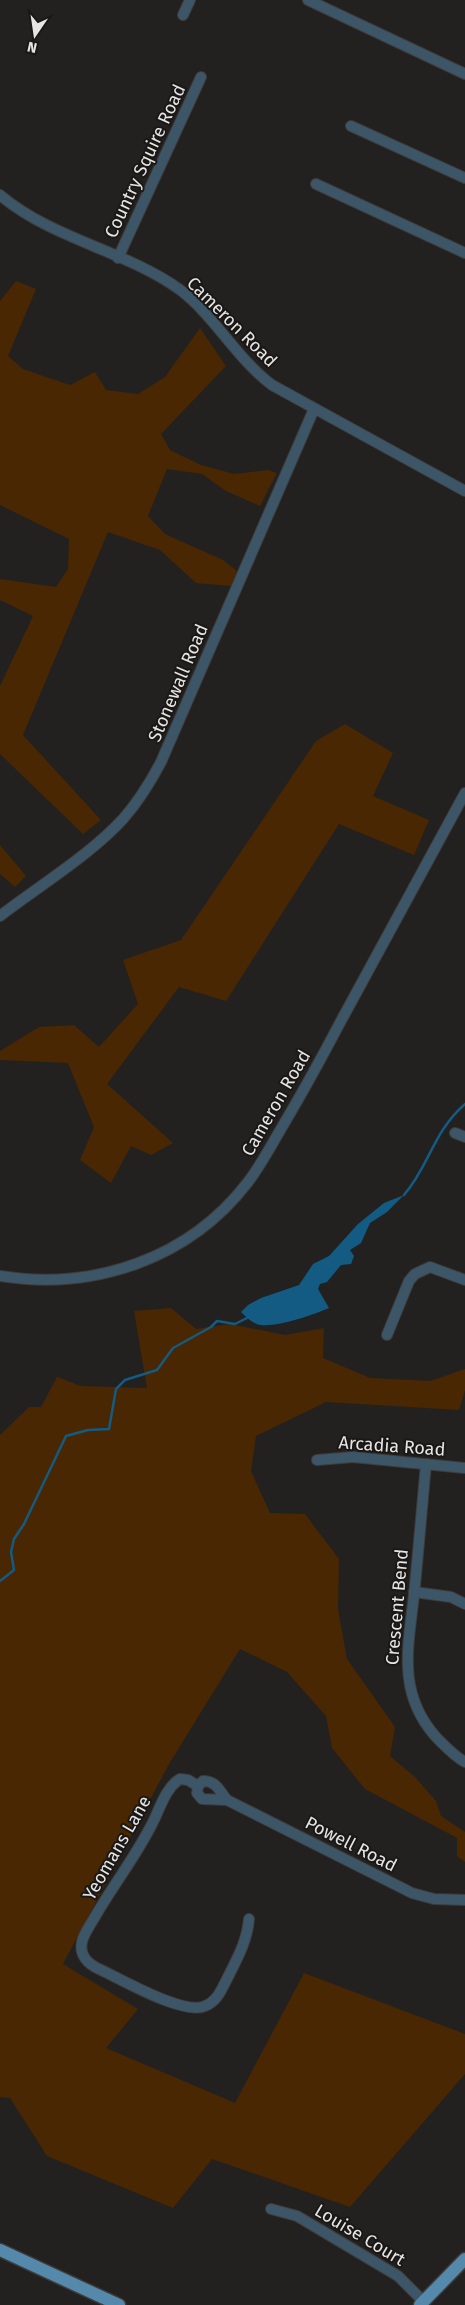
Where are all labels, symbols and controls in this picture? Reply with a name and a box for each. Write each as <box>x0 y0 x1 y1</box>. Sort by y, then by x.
north arrow <box>10 10 60 60</box>
text: N <box>26 38 39 57</box>
street label: Country Squire Road <box>100 81 190 241</box>
street label: Cameron Road <box>182 272 282 372</box>
street label: Stonewall Road <box>143 621 213 745</box>
street label: Cameron Road <box>237 1046 315 1160</box>
street label: Arcadia Road <box>338 1431 446 1461</box>
street label: Crescent Bend <box>381 1548 413 1666</box>
street label: Yeomans Lane <box>78 1792 156 1904</box>
street label: Powell Road <box>301 1812 401 1876</box>
street label: Louise Court <box>311 2199 410 2271</box>

